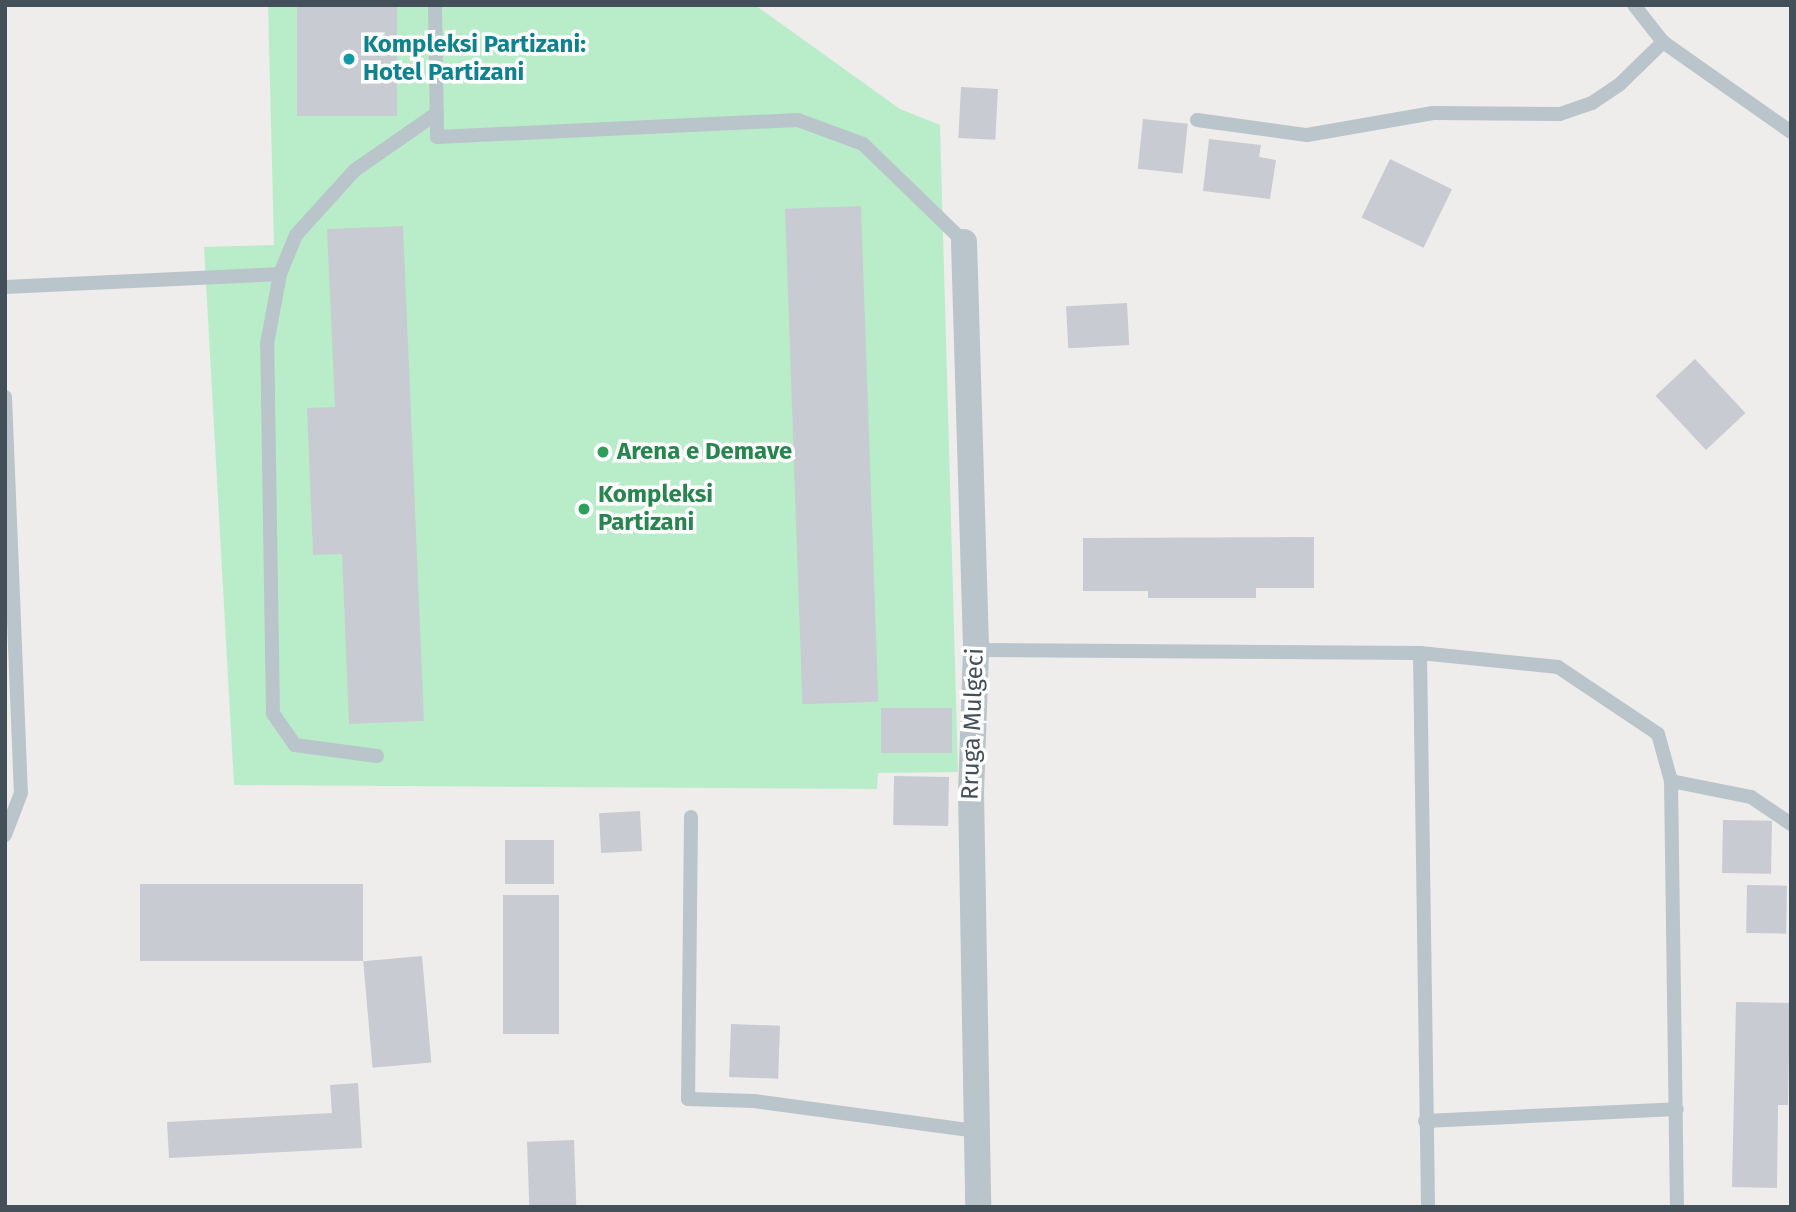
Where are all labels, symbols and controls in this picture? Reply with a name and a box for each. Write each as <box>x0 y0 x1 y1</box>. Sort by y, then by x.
place label: Kompleksi Partizani: Hotel Partizani <box>363 31 586 87</box>
marker: Kompleksi Partizani: Hotel Partizani <box>341 51 357 67</box>
place label: Arena e Demave <box>617 438 792 466</box>
marker: Arena e Demave <box>595 444 611 460</box>
place label: Kompleksi Partizani <box>598 481 713 537</box>
marker: Kompleksi Partizani <box>576 501 592 517</box>
street label: Rruga Mulgeci <box>956 647 990 801</box>

